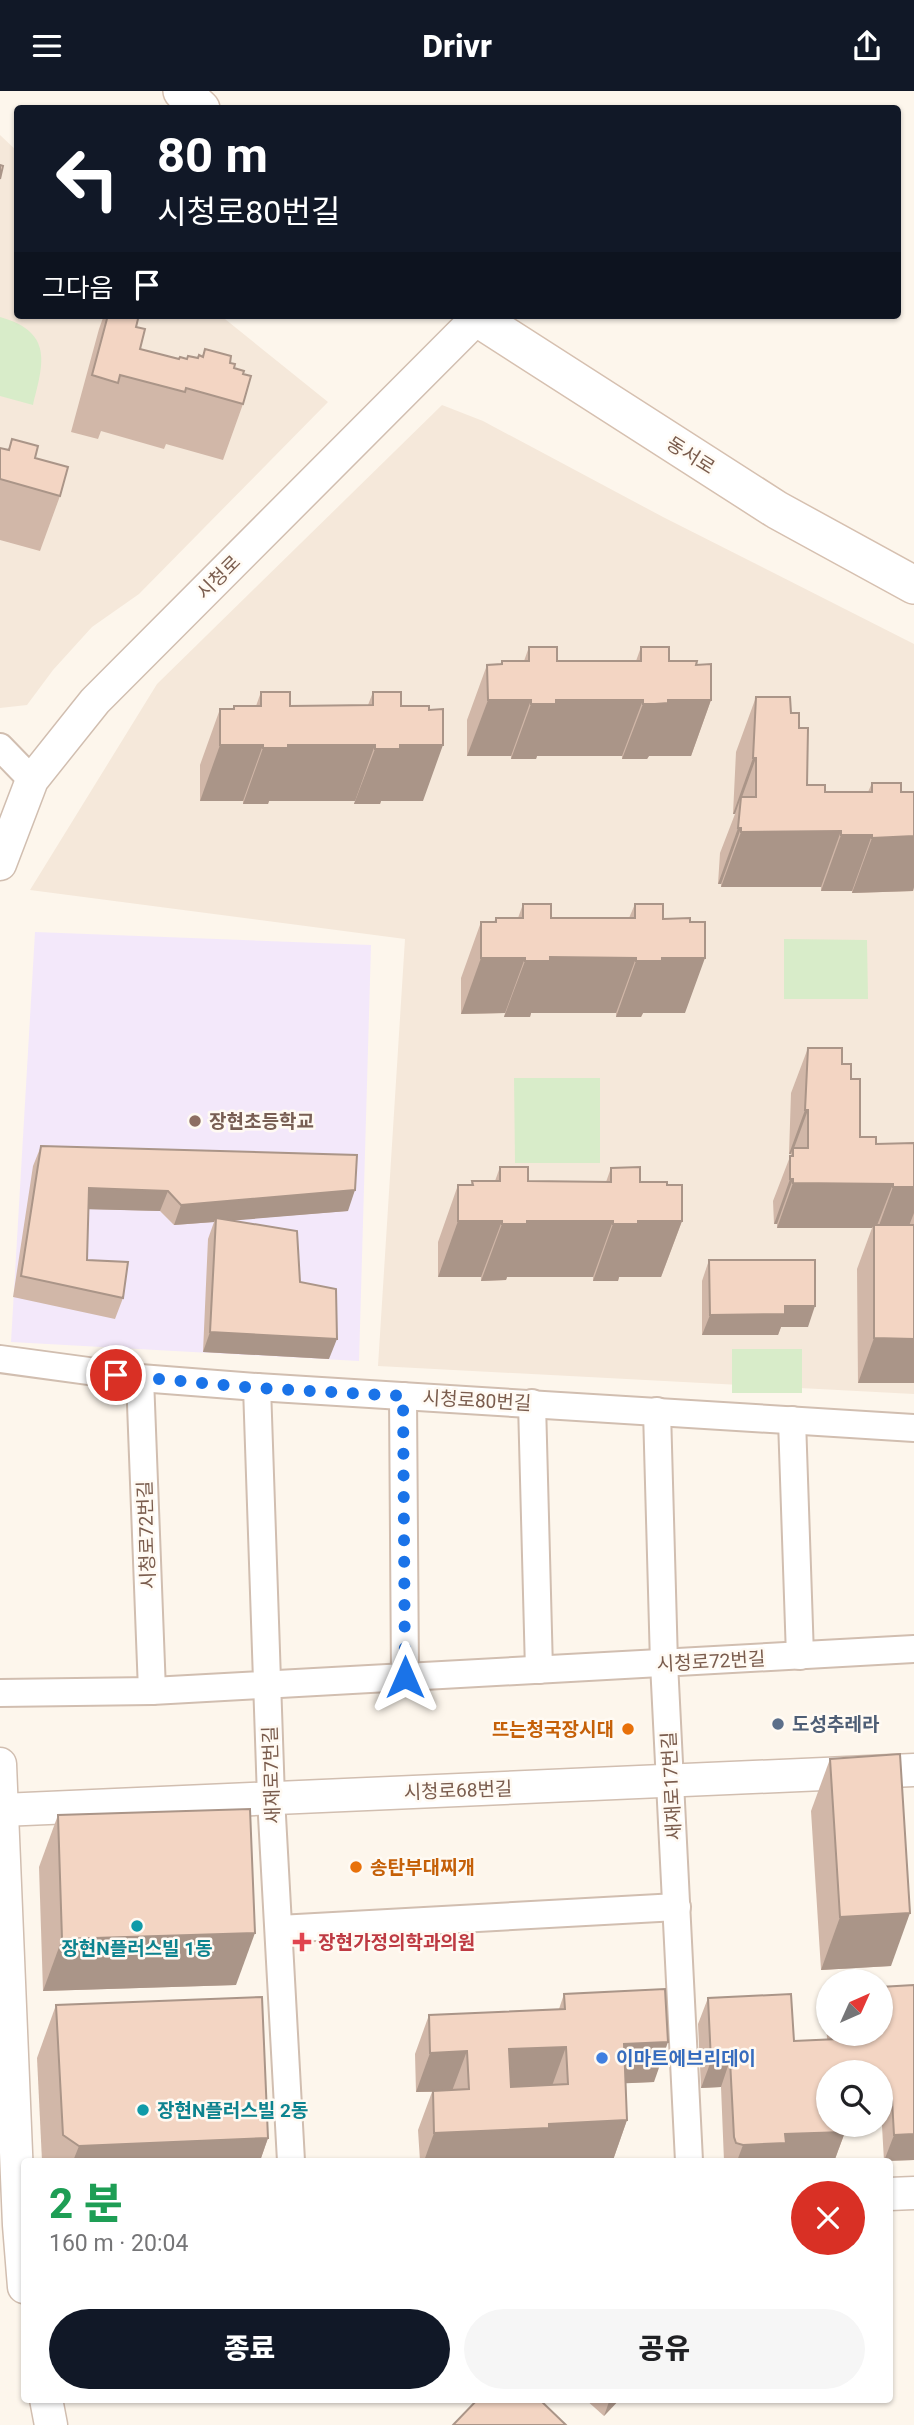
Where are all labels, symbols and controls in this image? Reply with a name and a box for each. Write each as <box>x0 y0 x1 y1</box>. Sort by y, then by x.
icon: menu <box>28 27 66 65</box>
text: Drivr <box>422 27 492 65</box>
icon: share <box>848 27 886 65</box>
text: 80 m <box>157 127 268 184</box>
icon: left <box>42 133 133 224</box>
text: 시청로80번길 <box>157 193 340 231</box>
icon: arrive <box>128 266 166 304</box>
text: 그다음 <box>42 273 114 303</box>
street label: 동서로 <box>662 432 719 479</box>
street label: 시청로 <box>192 551 245 604</box>
place label: 장현초등학교 <box>209 1110 314 1133</box>
marker: 장현초등학교 <box>187 1113 203 1129</box>
pin <box>86 1345 146 1405</box>
icon: arrive <box>97 1356 135 1394</box>
street label: 시청로80번길 <box>422 1386 532 1415</box>
street label: 시청로72번길 <box>133 1480 160 1590</box>
position arrow <box>368 1640 442 1714</box>
street label: 시청로72번길 <box>656 1647 766 1676</box>
place label: 도성추레라 <box>792 1713 880 1736</box>
marker: 도성추레라 <box>770 1716 786 1732</box>
place label: 뜨는청국장시대 <box>492 1718 614 1741</box>
marker: 뜨는청국장시대 <box>620 1721 636 1737</box>
street label: 새재로7번길 <box>258 1726 285 1824</box>
street label: 새재로17번길 <box>657 1731 686 1841</box>
street label: 시청로68번길 <box>403 1777 513 1804</box>
place label: 송탄부대찌개 <box>370 1856 475 1879</box>
marker: 송탄부대찌개 <box>348 1859 364 1875</box>
marker: 장현N플러스빌 1동 <box>129 1918 145 1934</box>
place label: 장현가정의학과의원 <box>318 1931 475 1954</box>
marker: 장현가정의학과의원 <box>292 1932 312 1952</box>
place label: 장현N플러스빌 1동 <box>61 1937 213 1960</box>
north arrow <box>816 1969 892 2046</box>
map controls <box>816 1969 893 2137</box>
place label: 이마트에브리데이 <box>616 2047 756 2070</box>
marker: 이마트에브리데이 <box>594 2050 610 2066</box>
button: search <box>816 2060 893 2137</box>
place label: 장현N플러스빌 2동 <box>157 2099 308 2122</box>
marker: 장현N플러스빌 2동 <box>135 2102 151 2118</box>
text: 2 분 <box>49 2179 122 2228</box>
button: close <box>791 2181 865 2255</box>
text: 160 m · 20:04 <box>49 2230 188 2257</box>
button: 종료 <box>49 2309 450 2389</box>
button: 공유 <box>464 2309 865 2389</box>

